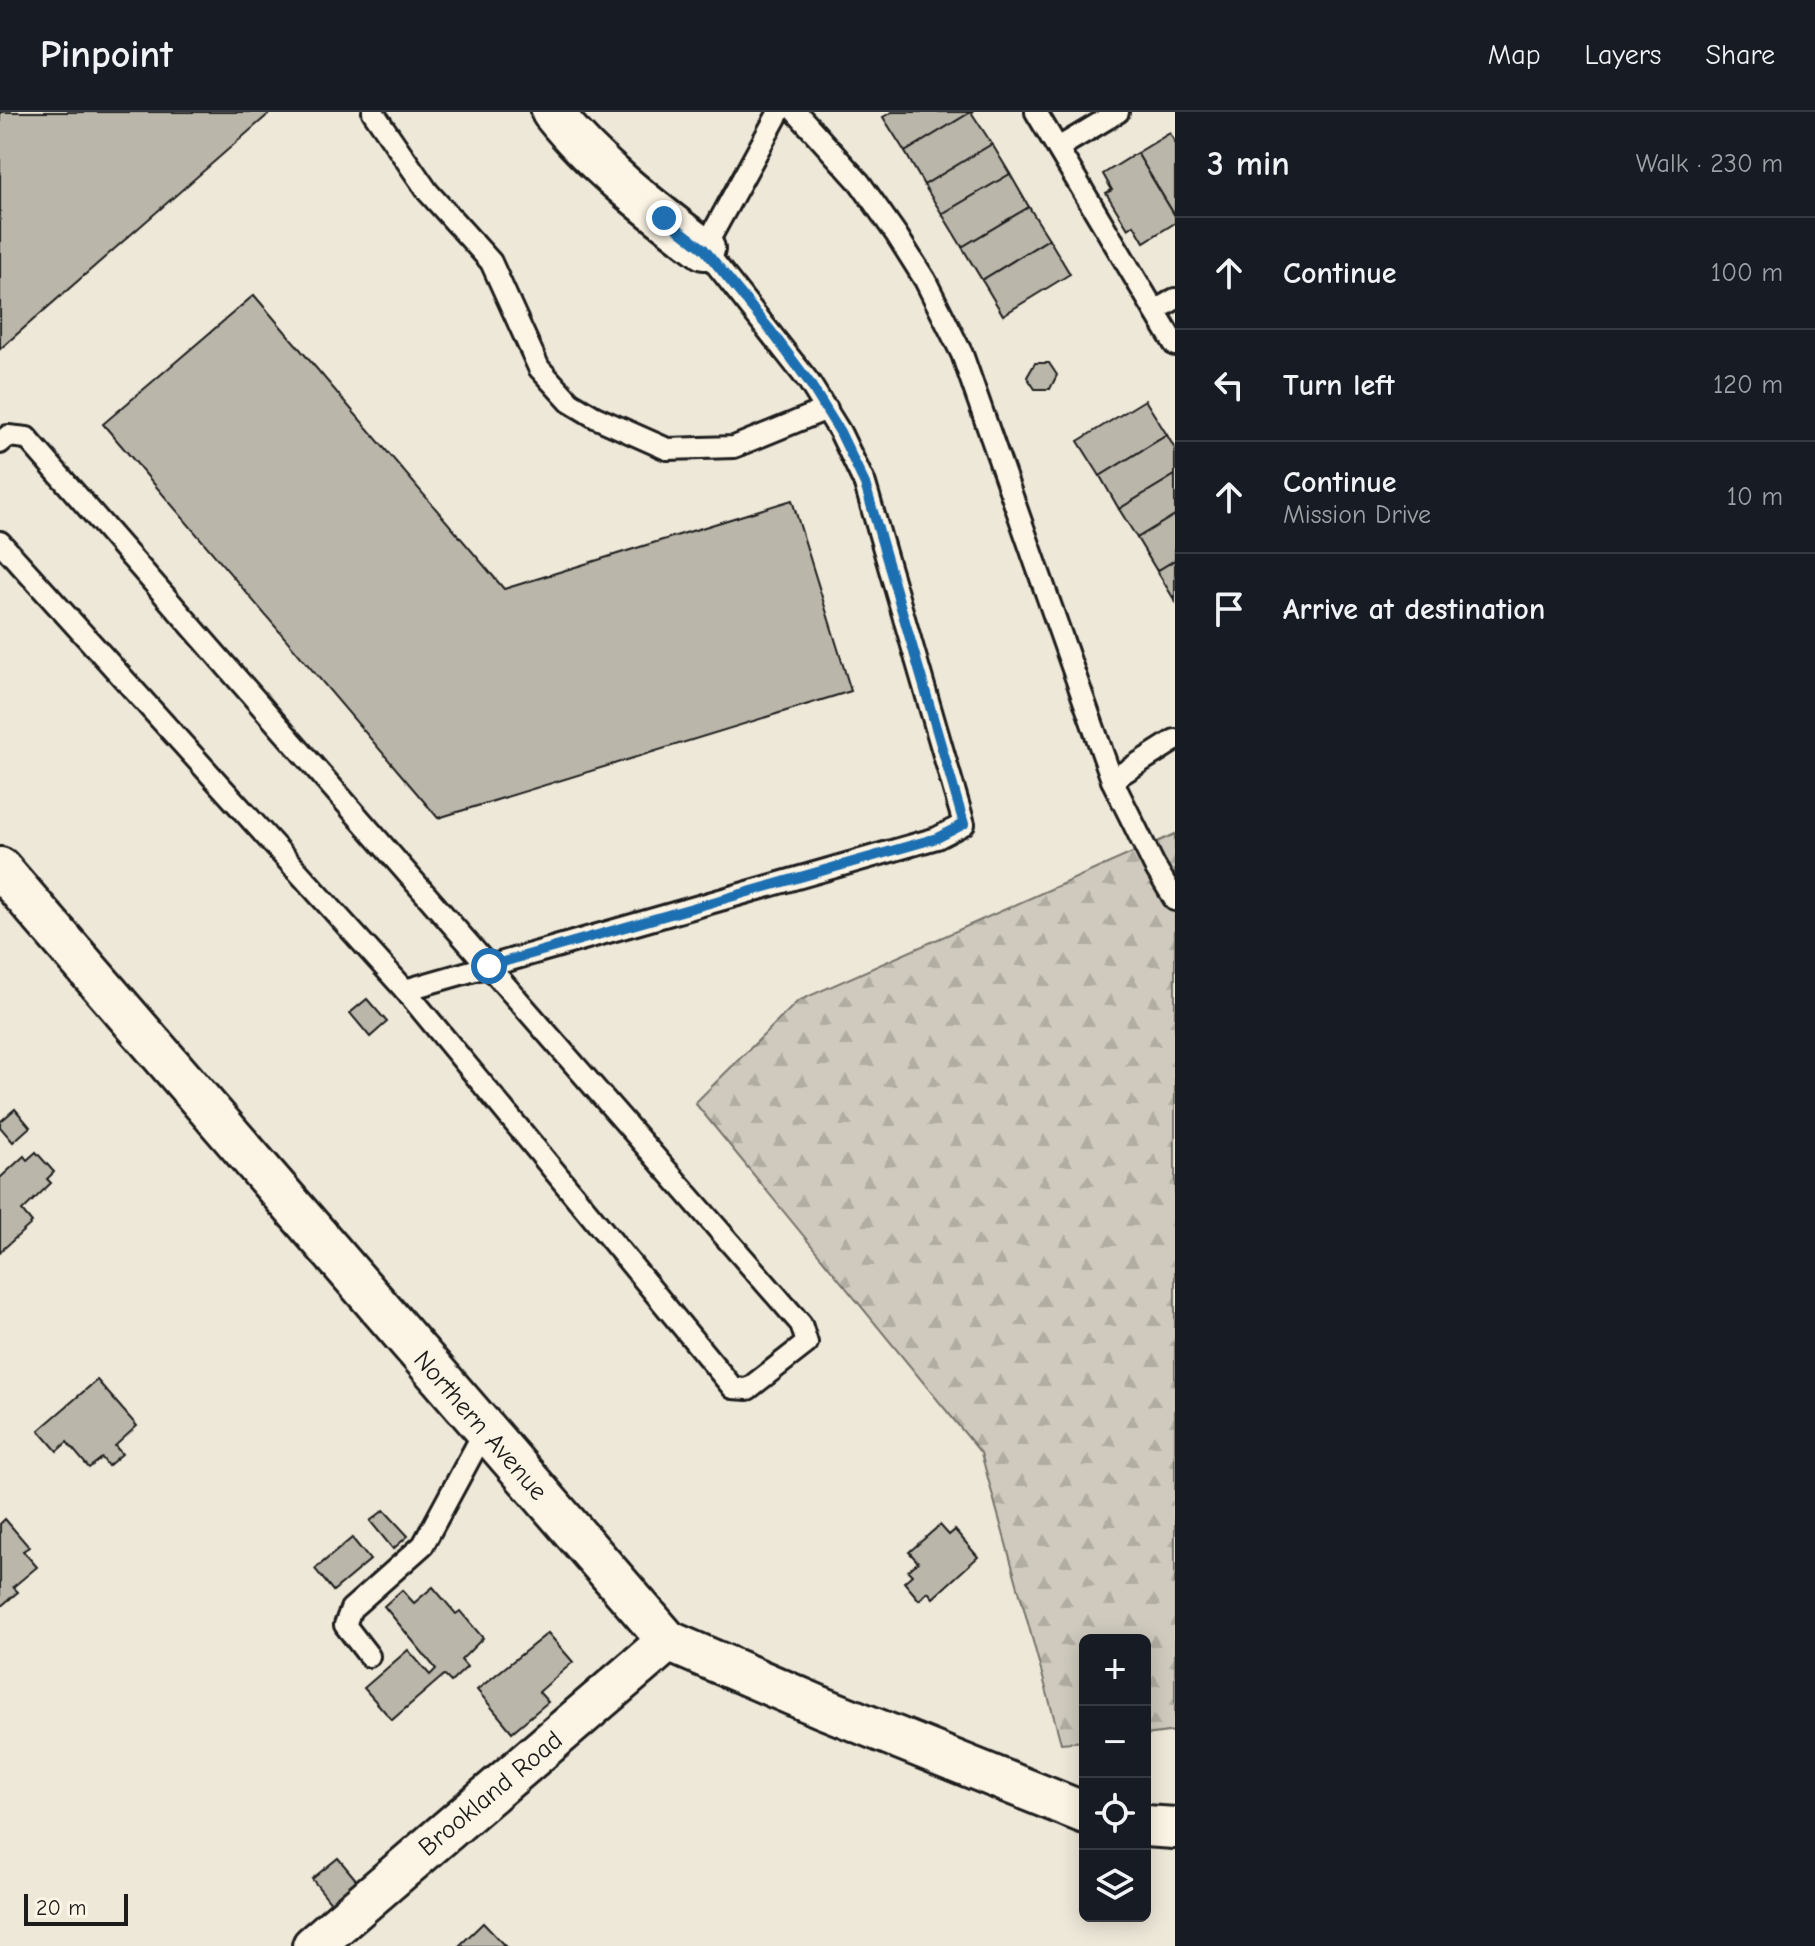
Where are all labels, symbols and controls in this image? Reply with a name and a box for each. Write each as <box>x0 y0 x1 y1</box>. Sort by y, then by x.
text: Pinpoint <box>40 33 173 77</box>
text: Map <box>1488 39 1541 71</box>
text: Layers <box>1585 39 1661 71</box>
text: Share <box>1705 39 1775 71</box>
text: 3 min <box>1207 144 1290 184</box>
text: Walk · 230 m <box>1636 149 1783 179</box>
route end <box>646 200 682 236</box>
icon: ahead <box>1207 251 1251 295</box>
text: Continue <box>1283 256 1397 291</box>
text: 100 m <box>1711 258 1783 288</box>
icon: left <box>1207 363 1251 407</box>
text: Turn left <box>1283 368 1395 403</box>
text: 120 m <box>1713 370 1783 400</box>
text: Continue <box>1283 465 1397 500</box>
icon: ahead <box>1207 475 1251 519</box>
text: 10 m <box>1727 482 1783 512</box>
text: Mission Drive <box>1283 500 1431 530</box>
icon: arrive <box>1207 587 1251 631</box>
text: Arrive at destination <box>1283 592 1545 627</box>
route start <box>471 948 507 984</box>
street label: Northern Avenue <box>407 1345 553 1506</box>
map controls <box>1079 1634 1151 1922</box>
button: + <box>1079 1634 1151 1706</box>
button: − <box>1079 1706 1151 1778</box>
street label: Brookland Road <box>413 1725 569 1863</box>
button: locate <box>1079 1778 1151 1850</box>
button: layers <box>1079 1850 1151 1922</box>
scale bar <box>24 1890 128 1926</box>
text: 20 m <box>36 1895 86 1921</box>

